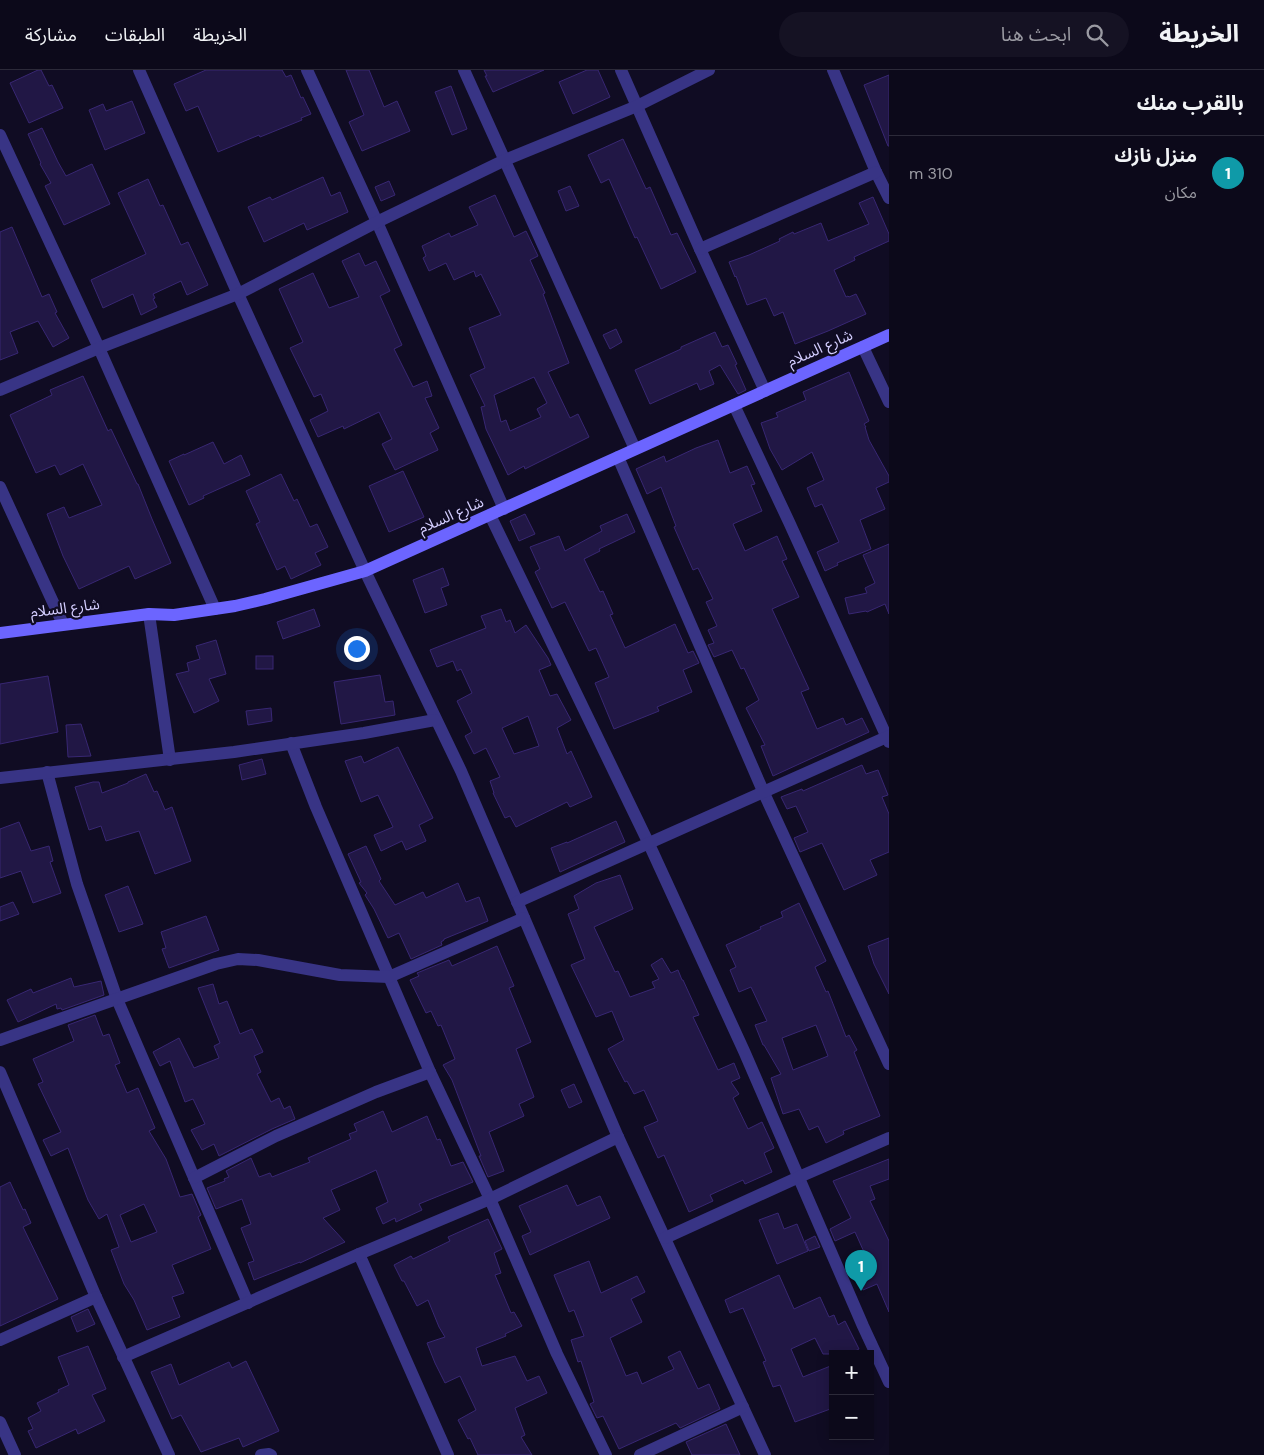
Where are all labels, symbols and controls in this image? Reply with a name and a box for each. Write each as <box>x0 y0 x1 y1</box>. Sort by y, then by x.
search box <box>779 12 1129 57</box>
text: الخريطة <box>1159 18 1239 49</box>
icon: search <box>1083 21 1111 49</box>
text: ابحث هنا <box>1001 22 1071 47</box>
text: مشاركة <box>25 23 77 47</box>
text: الطبقات <box>105 23 165 47</box>
text: الخريطة <box>193 23 247 47</box>
text: بالقرب منك <box>1137 89 1244 117</box>
text: منزل نازك <box>1115 143 1197 168</box>
text: 310 m <box>909 163 953 184</box>
text: 1 <box>1225 163 1231 184</box>
text: مكان <box>1165 182 1197 203</box>
street label: شارع السلام <box>784 325 857 373</box>
street label: شارع السلام <box>415 492 488 540</box>
street label: شارع السلام <box>29 594 101 624</box>
your location <box>344 636 370 662</box>
pin: 1 <box>845 1250 877 1291</box>
map controls <box>829 1350 874 1440</box>
button: + <box>829 1350 874 1395</box>
button: − <box>829 1395 874 1440</box>

